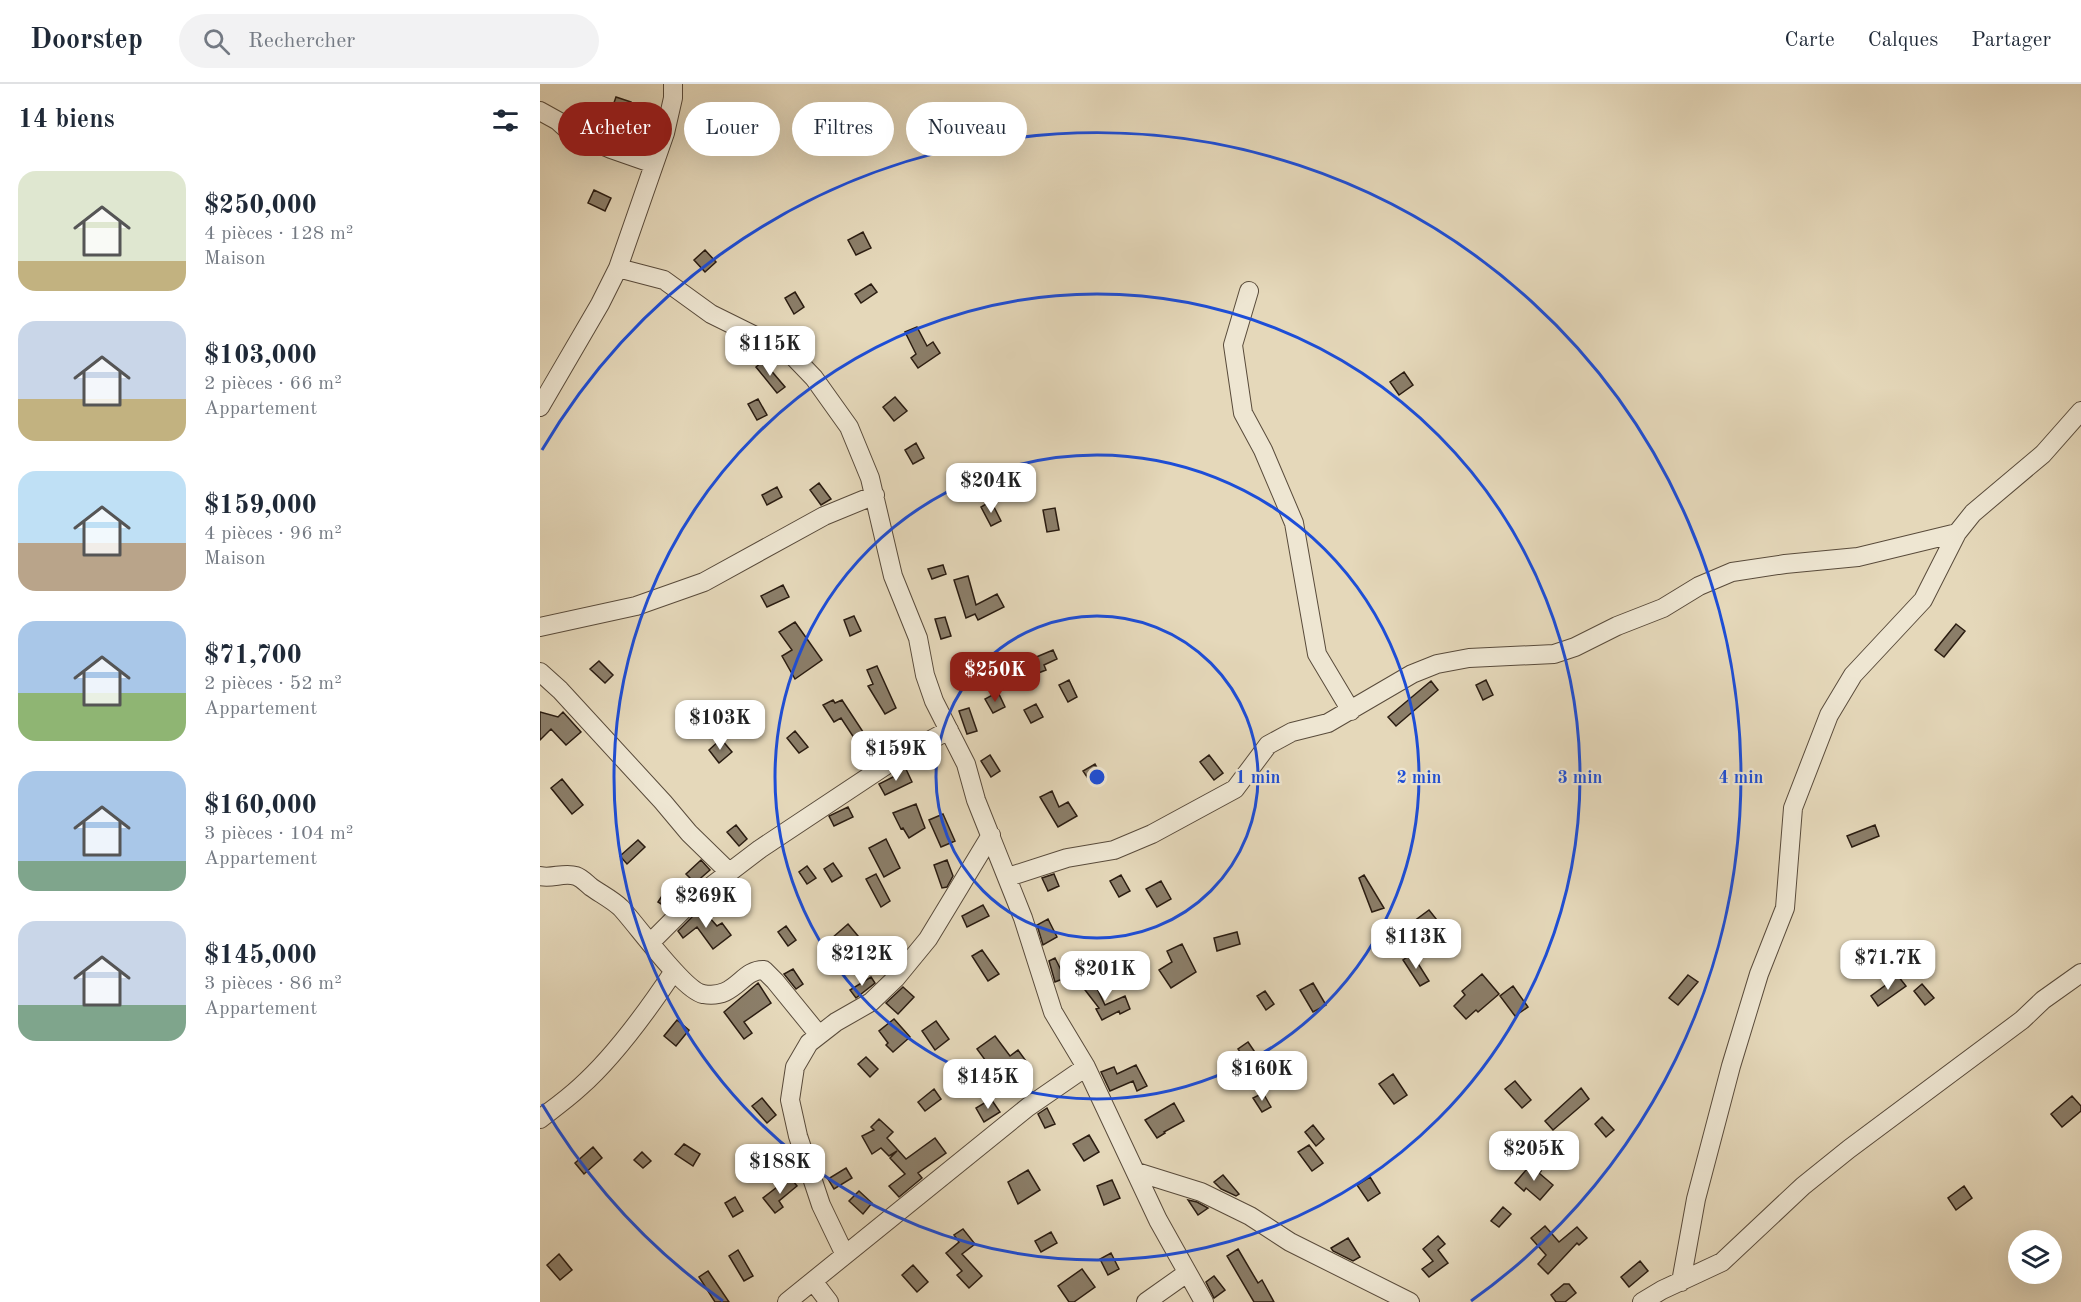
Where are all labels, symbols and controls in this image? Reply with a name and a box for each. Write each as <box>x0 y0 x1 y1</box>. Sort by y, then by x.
search box <box>179 14 599 68</box>
icon: search <box>200 25 233 58</box>
text: Doorstep <box>30 27 143 55</box>
text: Rechercher <box>248 30 355 52</box>
text: Carte <box>1785 30 1835 51</box>
text: Calques <box>1868 30 1938 51</box>
text: Partager <box>1971 30 2051 51</box>
chip: Acheter <box>558 102 672 156</box>
chip: Louer <box>684 102 780 156</box>
chip: Filtres <box>792 102 894 156</box>
chip: Nouveau <box>906 102 1027 156</box>
icon: filters <box>489 104 522 137</box>
text: 14 biens <box>18 107 115 133</box>
text: $250,000 <box>204 193 317 219</box>
icon: home <box>66 195 138 267</box>
text: 4 pièces · 128 m² <box>204 224 353 244</box>
text: Maison <box>204 249 265 269</box>
pin: $115K <box>728 326 812 377</box>
text: $115K <box>739 335 801 355</box>
text: $103,000 <box>204 343 317 369</box>
icon: home <box>66 345 138 417</box>
text: 2 pièces · 66 m² <box>204 374 342 394</box>
text: Appartement <box>204 399 317 419</box>
pin: $204K <box>949 463 1033 514</box>
text: $204K <box>960 472 1022 492</box>
text: $159,000 <box>204 493 317 519</box>
icon: home <box>66 495 138 567</box>
text: 4 pièces · 96 m² <box>204 524 342 544</box>
text: Maison <box>204 549 265 569</box>
text: $71,700 <box>204 643 302 669</box>
icon: home <box>66 645 138 717</box>
pin: $250K <box>953 652 1037 703</box>
text: $250K <box>964 661 1026 681</box>
text: 2 pièces · 52 m² <box>204 674 342 694</box>
text: Appartement <box>204 699 317 719</box>
pin: $103K <box>678 700 762 751</box>
text: $103K <box>689 709 751 729</box>
pin: $159K <box>854 731 938 782</box>
text: $159K <box>865 740 927 760</box>
centre of rings <box>1087 767 1107 787</box>
text: 1 min <box>1235 769 1281 787</box>
text: 2 min <box>1396 769 1442 787</box>
text: 3 min <box>1557 769 1603 787</box>
text: 4 min <box>1718 769 1764 787</box>
text: $160,000 <box>204 793 317 819</box>
icon: home <box>66 795 138 867</box>
text: 3 pièces · 104 m² <box>204 824 353 844</box>
text: Appartement <box>204 849 317 869</box>
pin: $269K <box>664 878 748 929</box>
text: $269K <box>675 887 737 907</box>
pin: $113K <box>1374 919 1458 970</box>
text: $113K <box>1385 928 1447 948</box>
pin: $212K <box>820 936 904 987</box>
pin: $71.7K <box>1839 940 1937 991</box>
text: $145,000 <box>204 943 317 969</box>
icon: home <box>66 945 138 1017</box>
text: $212K <box>831 945 893 965</box>
text: $71.7K <box>1854 949 1922 969</box>
pin: $201K <box>1063 951 1147 1002</box>
text: $201K <box>1074 960 1136 980</box>
text: 3 pièces · 86 m² <box>204 974 342 994</box>
text: Appartement <box>204 999 317 1019</box>
pin: $160K <box>1220 1051 1304 1102</box>
pin: $145K <box>946 1059 1030 1110</box>
text: $160K <box>1231 1060 1293 1080</box>
text: $145K <box>957 1068 1019 1088</box>
pin: $205K <box>1492 1131 1576 1182</box>
text: $205K <box>1503 1140 1565 1160</box>
pin: $188K <box>738 1144 822 1195</box>
text: $188K <box>749 1153 811 1173</box>
map controls <box>2008 1230 2062 1284</box>
button: layers <box>2008 1230 2062 1284</box>

